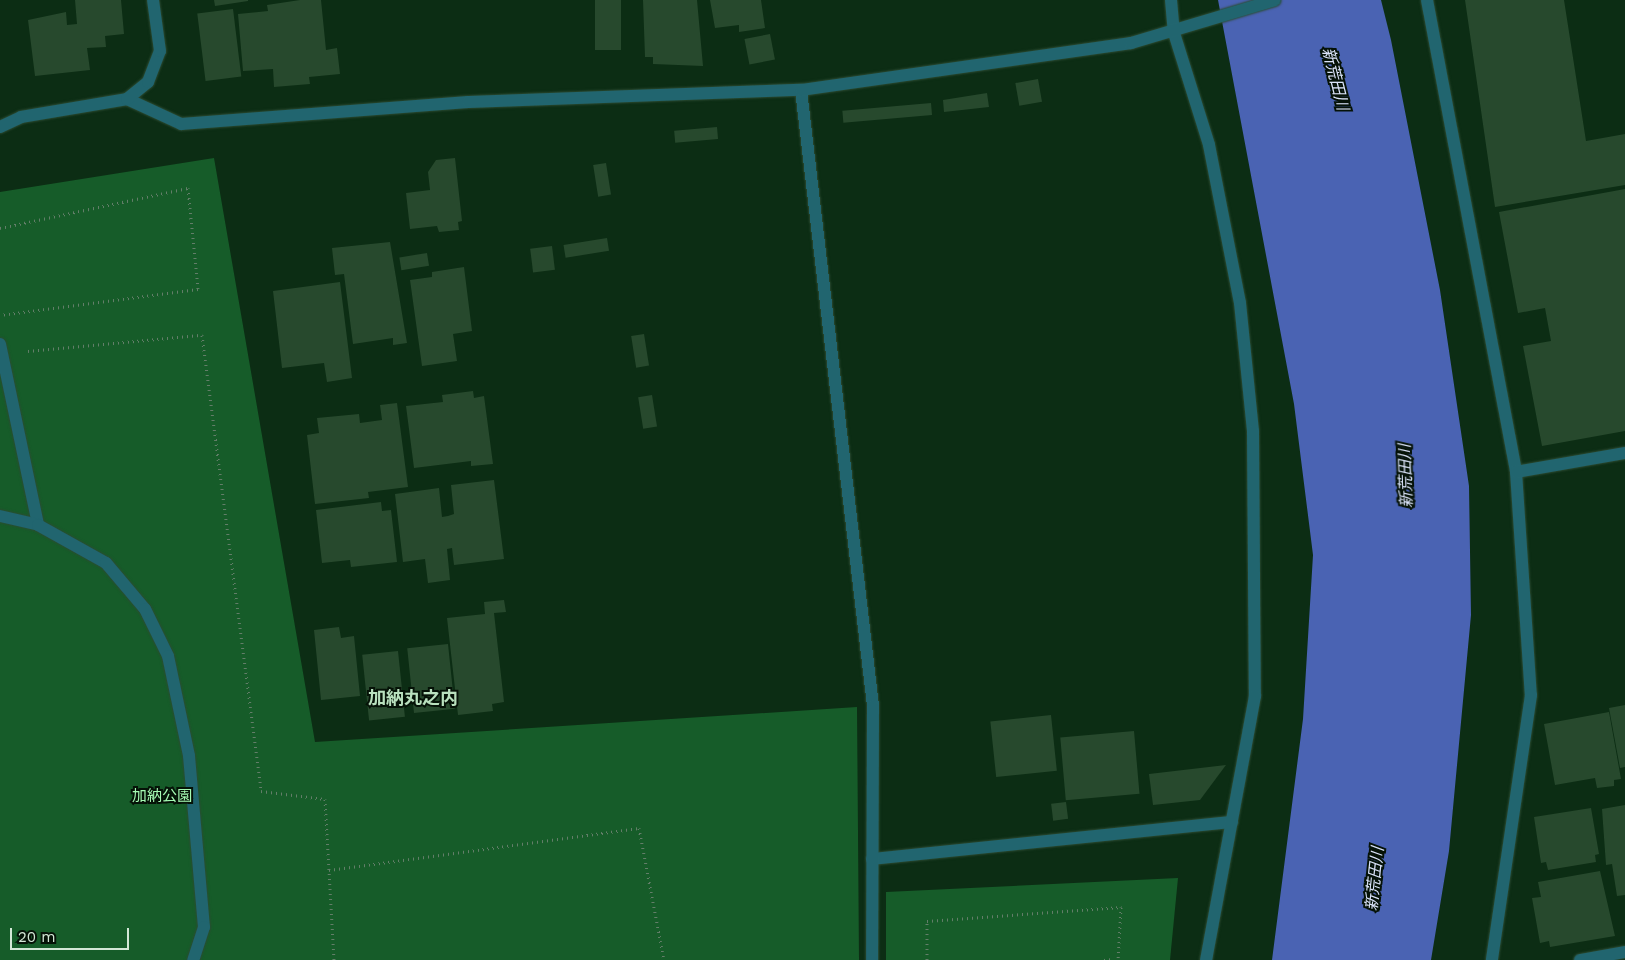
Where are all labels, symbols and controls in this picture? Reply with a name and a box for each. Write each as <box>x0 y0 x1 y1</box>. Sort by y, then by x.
water label: 新荒田川 <box>1318 46 1352 112</box>
water label: 新荒田川 <box>1395 444 1417 508</box>
district label: 加納丸之内 <box>368 687 458 709</box>
park label: 加納公園 <box>132 788 192 806</box>
water label: 新荒田川 <box>1362 846 1388 912</box>
scale bar <box>12 918 131 950</box>
text: 20 m <box>18 928 56 946</box>

